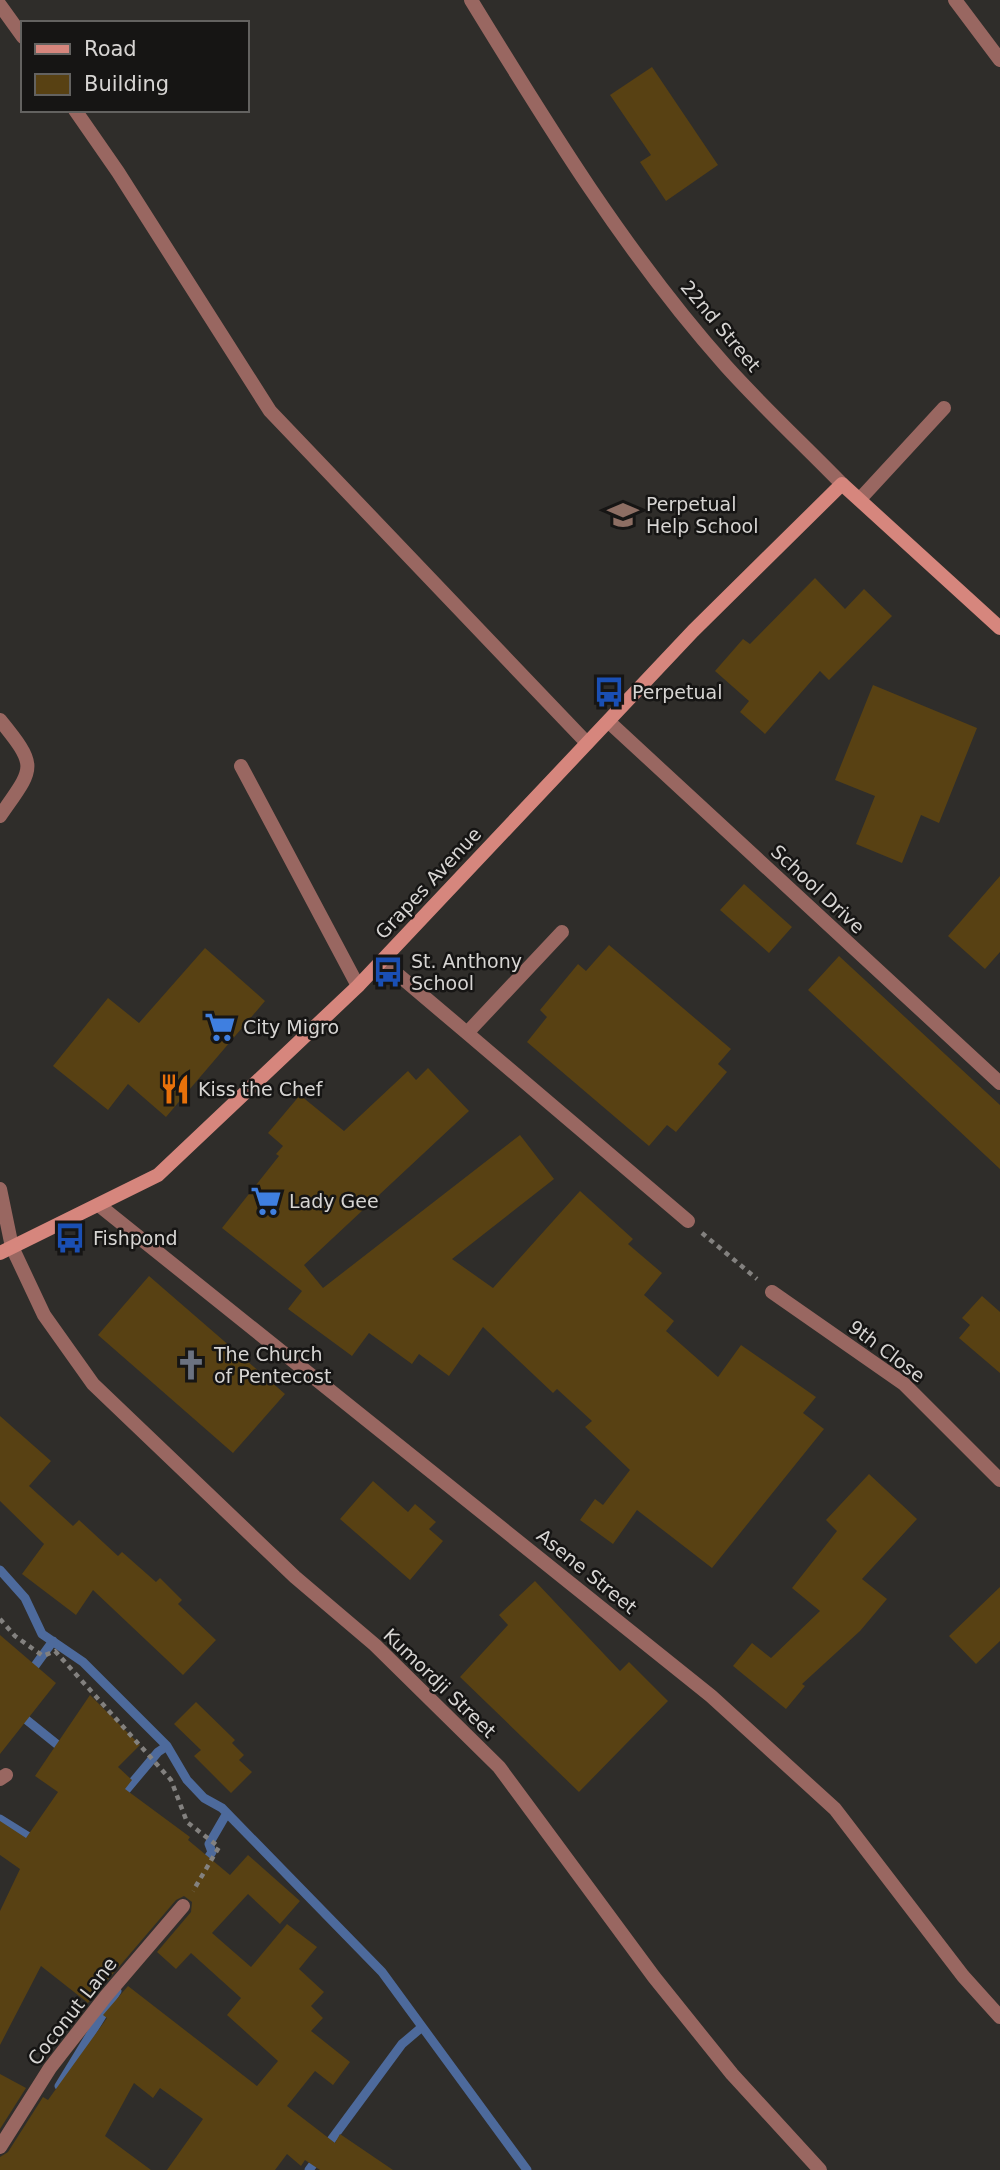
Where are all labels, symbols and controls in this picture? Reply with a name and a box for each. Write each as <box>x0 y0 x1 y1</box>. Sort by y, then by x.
legend <box>21 21 248 112</box>
text: Road <box>84 37 137 61</box>
text: Building <box>84 72 169 96</box>
street label: 22nd Street <box>677 276 765 376</box>
place label: Perpetual Help School <box>646 493 758 537</box>
school or university icon: Perpetual Help School <box>606 498 640 532</box>
bus stop icon: Perpetual <box>592 675 626 709</box>
place label: Perpetual <box>632 681 722 703</box>
street label: Grapes Avenue <box>371 823 485 943</box>
street label: School Drive <box>767 840 869 938</box>
place label: St. Anthony School <box>411 950 522 994</box>
bus stop icon: St. Anthony School <box>371 955 405 989</box>
supermarket icon: City Migro <box>203 1010 237 1044</box>
place label: City Migro <box>243 1016 339 1038</box>
restaurant icon: Kiss the Chef <box>158 1072 192 1106</box>
place label: Kiss the Chef <box>198 1078 324 1100</box>
supermarket icon: Lady Gee <box>249 1184 283 1218</box>
place label: Lady Gee <box>289 1190 379 1212</box>
bus stop icon: Fishpond <box>53 1221 87 1255</box>
place label: Fishpond <box>93 1227 178 1249</box>
street label: 9th Close <box>845 1315 929 1387</box>
place label: The Church of Pentecost <box>213 1343 331 1387</box>
church icon: The Church of Pentecost <box>174 1348 208 1382</box>
street label: Asene Street <box>533 1524 641 1618</box>
street label: Kumordji Street <box>379 1624 501 1742</box>
street label: Coconut Lane <box>23 1953 121 2069</box>

